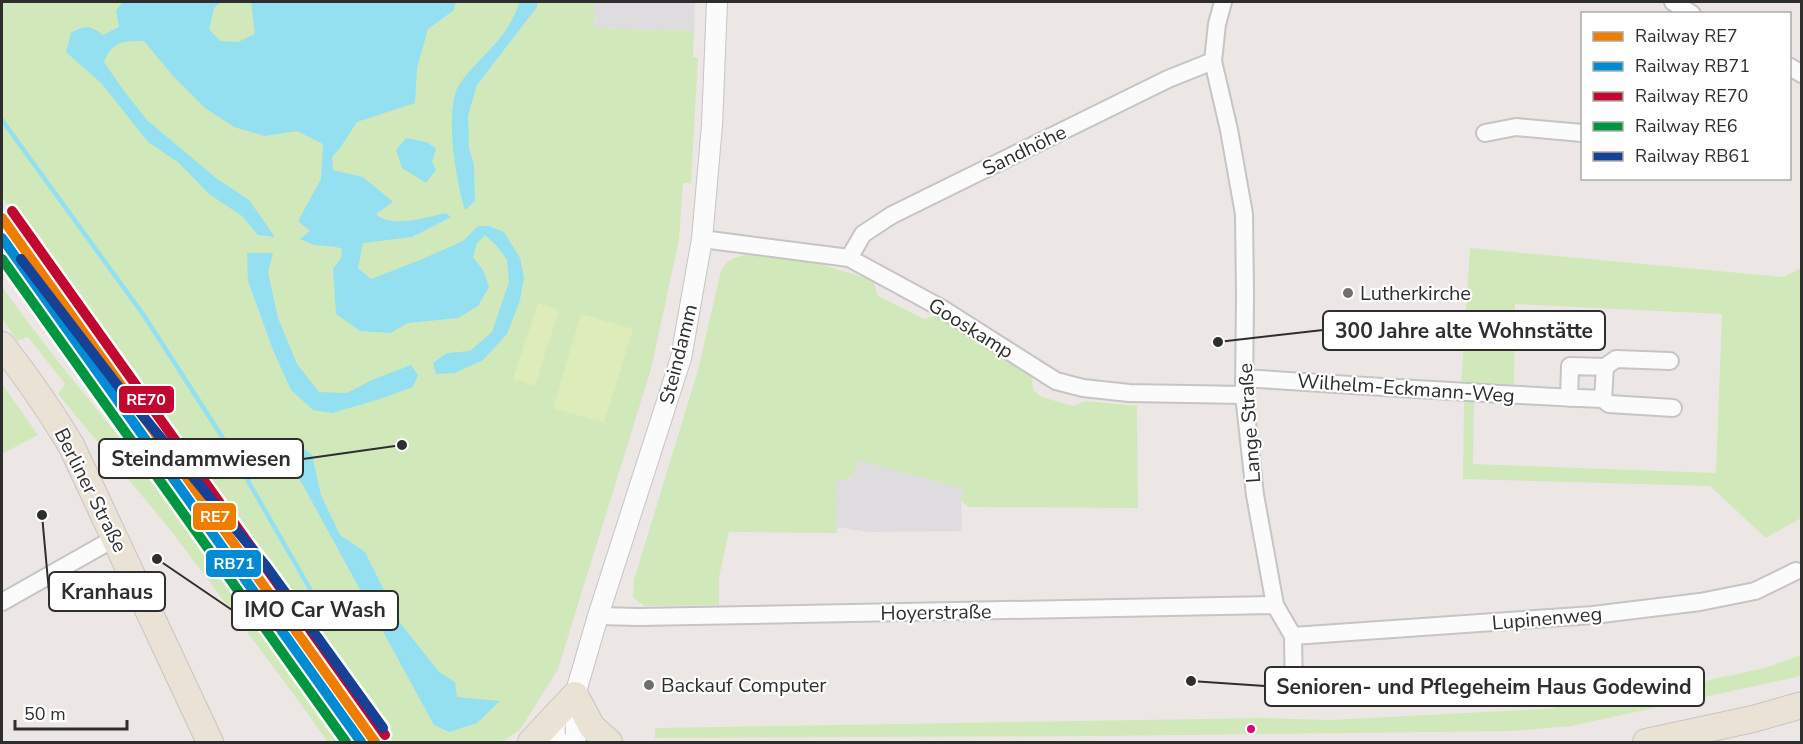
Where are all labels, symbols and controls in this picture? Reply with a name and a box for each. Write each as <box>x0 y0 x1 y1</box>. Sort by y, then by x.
legend <box>1581 12 1791 180</box>
text: Railway RE7 <box>1635 24 1737 48</box>
text: Railway RB71 <box>1635 54 1750 78</box>
text: Railway RE70 <box>1635 84 1748 108</box>
text: Railway RE6 <box>1635 114 1737 138</box>
street label: Sandhöhe <box>978 118 1071 182</box>
text: Railway RB61 <box>1635 144 1750 168</box>
place label: Lutherkirche <box>1360 280 1471 307</box>
marker: Lutherkirche <box>1341 286 1355 300</box>
street label: Gooskamp <box>923 292 1018 365</box>
street label: Steindamm <box>653 301 704 407</box>
callout: 300 Jahre alte Wohnstätte <box>1323 311 1605 350</box>
text: 300 Jahre alte Wohnstätte <box>1335 317 1593 345</box>
street label: Lange Straße <box>1232 362 1267 484</box>
street label: Wilhelm-Eckmann-Weg <box>1296 367 1516 410</box>
line badge: RE70 <box>118 385 175 414</box>
text: RE70 <box>126 389 166 411</box>
street label: Berliner Straße <box>48 423 133 557</box>
callout: Steindammwiesen <box>99 439 303 478</box>
text: Steindammwiesen <box>111 445 291 473</box>
line badge: RE7 <box>192 502 237 531</box>
text: RE7 <box>200 506 230 528</box>
line badge: RB71 <box>205 549 262 578</box>
text: RB71 <box>213 553 255 575</box>
callout: Kranhaus <box>49 572 165 611</box>
text: Kranhaus <box>61 578 153 606</box>
callout: IMO Car Wash <box>232 591 398 630</box>
text: IMO Car Wash <box>244 596 386 624</box>
street label: Hoyerstraße <box>880 598 992 627</box>
street label: Lupinenweg <box>1491 600 1603 637</box>
callout: Senioren- und Pflegeheim Haus Godewind <box>1265 667 1704 706</box>
place label: Backauf Computer <box>661 672 826 699</box>
text: Senioren- und Pflegeheim Haus Godewind <box>1276 673 1692 701</box>
marker: Backauf Computer <box>642 678 656 692</box>
scale bar <box>15 693 128 731</box>
text: 50 m <box>24 702 66 726</box>
unlabelled marker <box>1245 723 1257 735</box>

